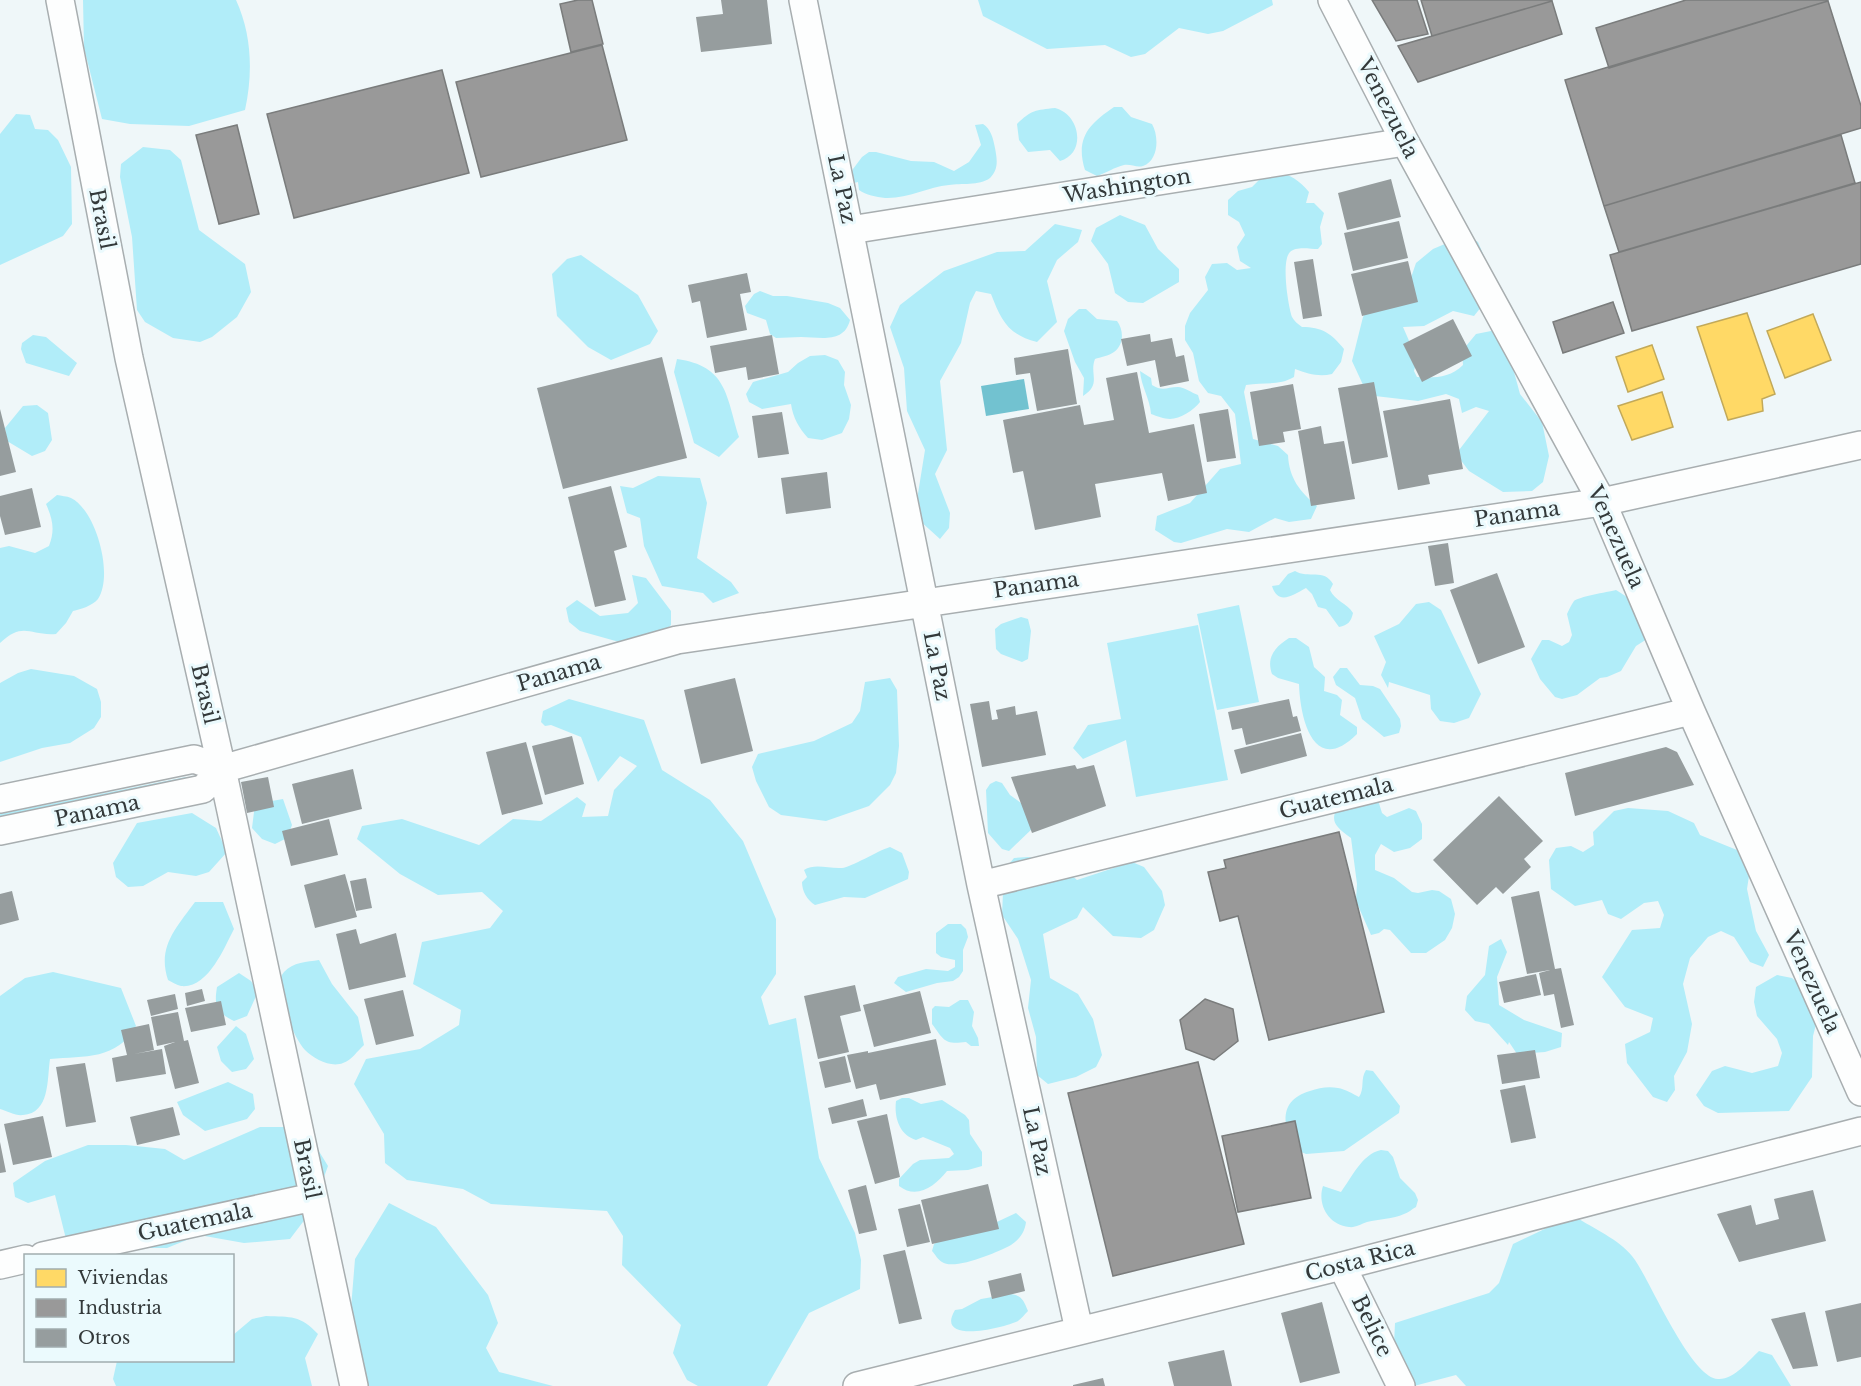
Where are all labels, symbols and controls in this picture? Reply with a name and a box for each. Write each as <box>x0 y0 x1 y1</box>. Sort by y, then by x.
street label: Venezuela <box>1351 52 1425 163</box>
street label: La Paz <box>822 152 862 226</box>
street label: Washington <box>1060 163 1193 209</box>
street label: Brasil <box>83 186 121 252</box>
street label: Venezuela <box>1581 481 1650 593</box>
street label: Panama <box>1473 495 1562 533</box>
street label: Panama <box>992 566 1081 604</box>
street label: La Paz <box>918 629 956 703</box>
street label: Panama <box>514 649 604 697</box>
street label: Brasil <box>185 661 225 727</box>
street label: Guatemala <box>1276 771 1396 825</box>
street label: Panama <box>52 789 142 833</box>
street label: Venezuela <box>1777 926 1846 1038</box>
street label: La Paz <box>1017 1104 1057 1178</box>
street label: Brasil <box>288 1136 326 1202</box>
street label: Guatemala <box>135 1197 255 1247</box>
street label: Costa Rica <box>1302 1235 1418 1287</box>
legend <box>24 1254 234 1362</box>
text: Viviendas <box>77 1267 168 1289</box>
street label: Belice <box>1346 1291 1398 1361</box>
text: Industria <box>78 1297 162 1319</box>
text: Otros <box>78 1327 130 1349</box>

